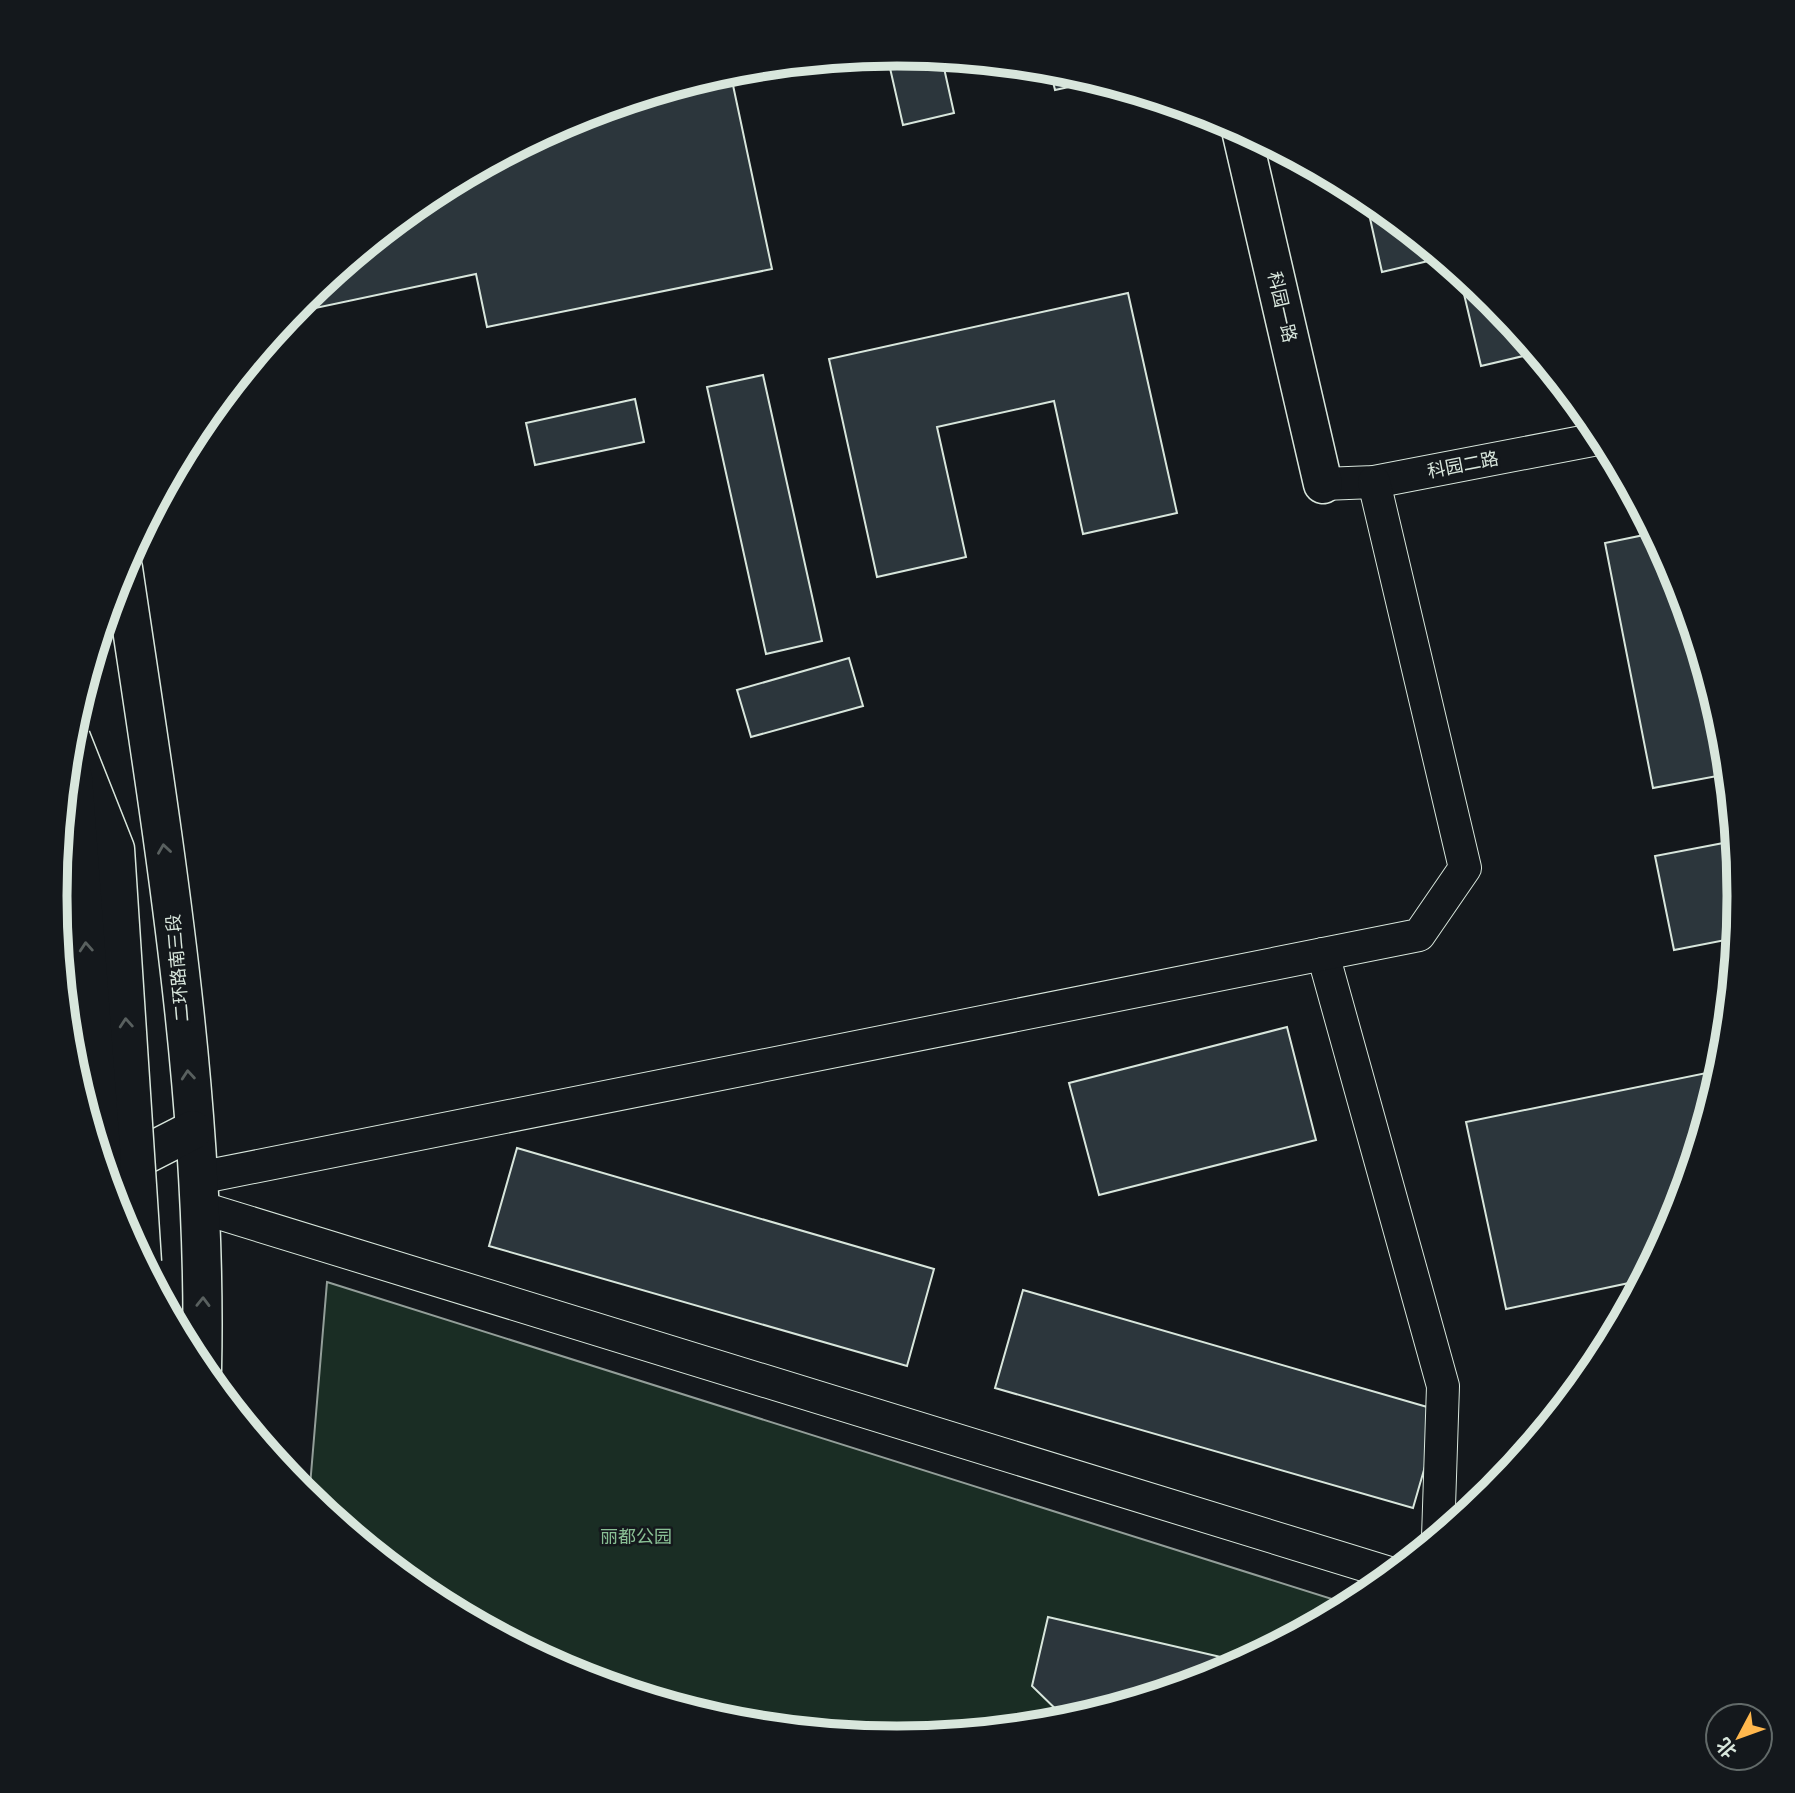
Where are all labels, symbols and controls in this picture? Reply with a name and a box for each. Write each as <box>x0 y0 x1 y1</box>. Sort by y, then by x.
street label: 科园一路 <box>1264 269 1301 344</box>
street label: 科园二路 <box>1426 447 1500 482</box>
one-way arrow <box>157 843 172 855</box>
street label: 二环路南三段 <box>162 913 193 1023</box>
one-way arrow <box>79 942 94 953</box>
one-way arrow <box>119 1017 134 1028</box>
one-way arrow <box>181 1069 196 1080</box>
one-way arrow <box>196 1296 211 1307</box>
park label: 丽都公园 <box>600 1526 672 1547</box>
north arrow <box>1704 1702 1774 1772</box>
text: 北 <box>1712 1734 1741 1763</box>

